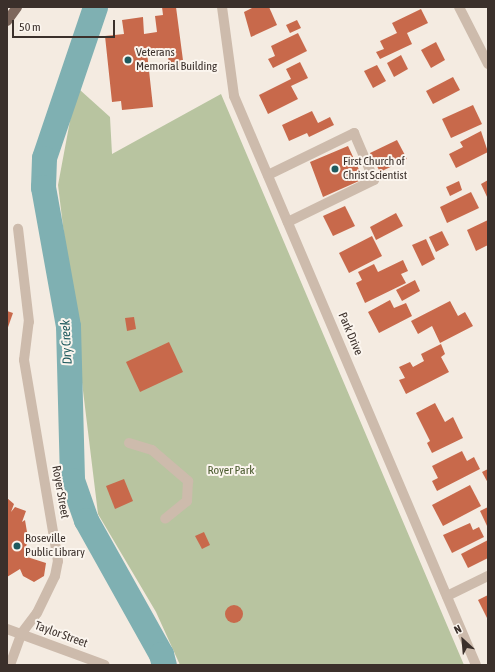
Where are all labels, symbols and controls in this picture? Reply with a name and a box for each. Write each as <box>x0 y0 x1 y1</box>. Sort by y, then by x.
scale bar <box>14 12 117 38</box>
text: 50 m <box>19 20 41 34</box>
place label: Veterans Memorial Building <box>136 46 217 74</box>
marker: Veterans Memorial Building <box>123 55 133 65</box>
place label: First Church of Christ Scientist <box>343 155 407 183</box>
marker: First Church of Christ Scientist <box>330 164 340 174</box>
street label: Park Drive <box>335 310 365 358</box>
water label: Dry Creek <box>58 319 76 365</box>
park label: Royer Park <box>207 464 255 478</box>
street label: Royer Street <box>48 465 72 519</box>
place label: Roseville Public Library <box>25 532 85 560</box>
marker: Roseville Public Library <box>12 541 22 551</box>
street label: Taylor Street <box>33 619 89 651</box>
north arrow <box>443 620 483 660</box>
text: N <box>452 622 463 636</box>

